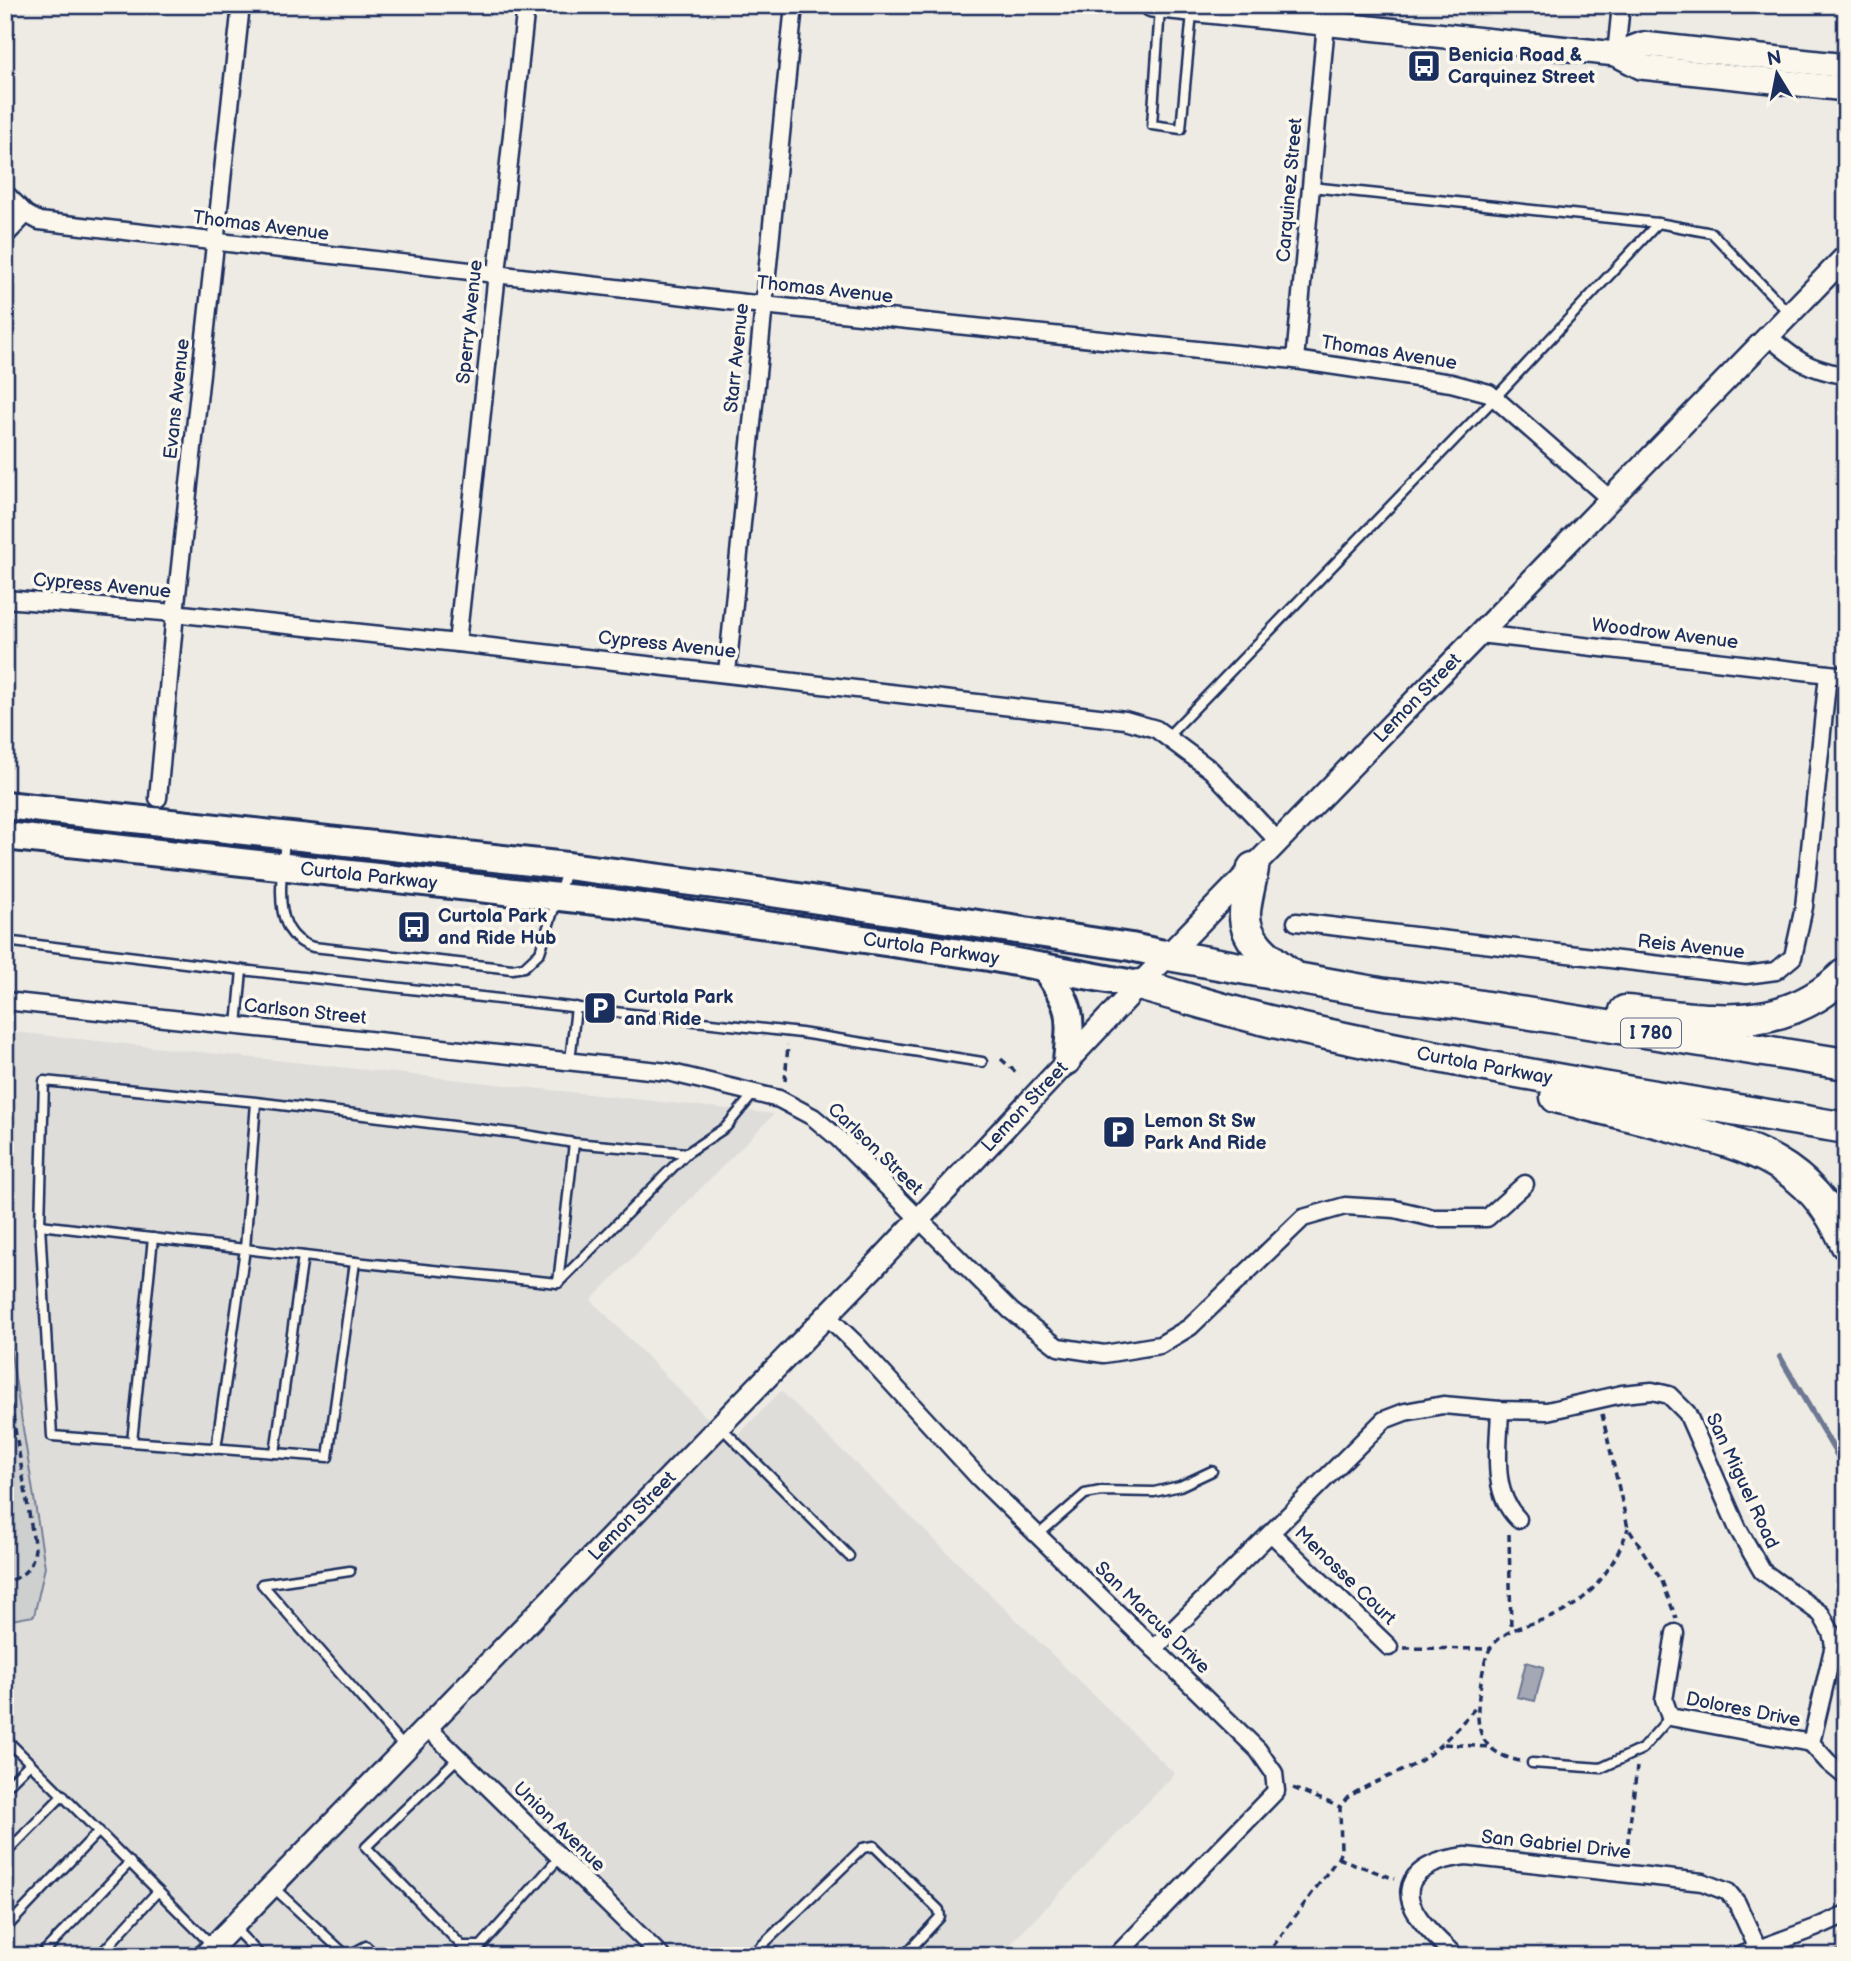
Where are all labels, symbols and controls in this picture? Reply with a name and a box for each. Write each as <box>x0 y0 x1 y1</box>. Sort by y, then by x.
north arrow <box>1742 38 1812 108</box>
place label: Benicia Road & Carquinez Street <box>1448 44 1596 89</box>
text: N <box>1765 46 1783 71</box>
bus stop icon: Benicia Road & Carquinez Street <box>1405 47 1443 85</box>
street label: Carquinez Street <box>1272 117 1308 263</box>
street label: Thomas Avenue <box>192 206 330 246</box>
street label: Sperry Avenue <box>452 259 488 385</box>
street label: Thomas Avenue <box>756 271 894 309</box>
street label: Starr Avenue <box>720 302 754 414</box>
street label: Thomas Avenue <box>1320 331 1458 375</box>
street label: Evans Avenue <box>159 338 195 460</box>
street label: Cypress Avenue <box>32 569 172 603</box>
street label: Woodrow Avenue <box>1590 614 1740 654</box>
street label: Cypress Avenue <box>597 626 737 664</box>
street label: Lemon Street <box>1369 648 1466 747</box>
street label: Curtola Parkway <box>299 857 439 895</box>
place label: Curtola Park and Ride Hub <box>438 905 556 950</box>
bus stop icon: Curtola Park and Ride Hub <box>395 908 433 946</box>
street label: Curtola Parkway <box>861 927 1001 970</box>
street label: Reis Avenue <box>1636 930 1746 964</box>
place label: Curtola Park and Ride <box>624 986 733 1031</box>
parking icon: Curtola Park and Ride <box>581 989 619 1027</box>
street label: Carlson Street <box>243 994 368 1030</box>
road number: I 780 <box>1621 1018 1681 1048</box>
street label: Curtola Parkway <box>1415 1042 1554 1090</box>
street label: Lemon Street <box>977 1056 1073 1157</box>
street label: Carlson Street <box>823 1098 927 1200</box>
place label: Lemon St Sw Park And Ride <box>1144 1110 1266 1155</box>
parking icon: Lemon St Sw Park And Ride <box>1100 1113 1138 1151</box>
street label: San Miguel Road <box>1701 1409 1783 1553</box>
street label: Lemon Street <box>583 1466 681 1565</box>
street label: Menosse Court <box>1290 1522 1401 1630</box>
street label: San Marcus Drive <box>1089 1557 1215 1679</box>
street label: Dolores Drive <box>1684 1688 1802 1732</box>
street label: Union Avenue <box>508 1777 610 1877</box>
street label: San Gabriel Drive <box>1480 1826 1632 1864</box>

